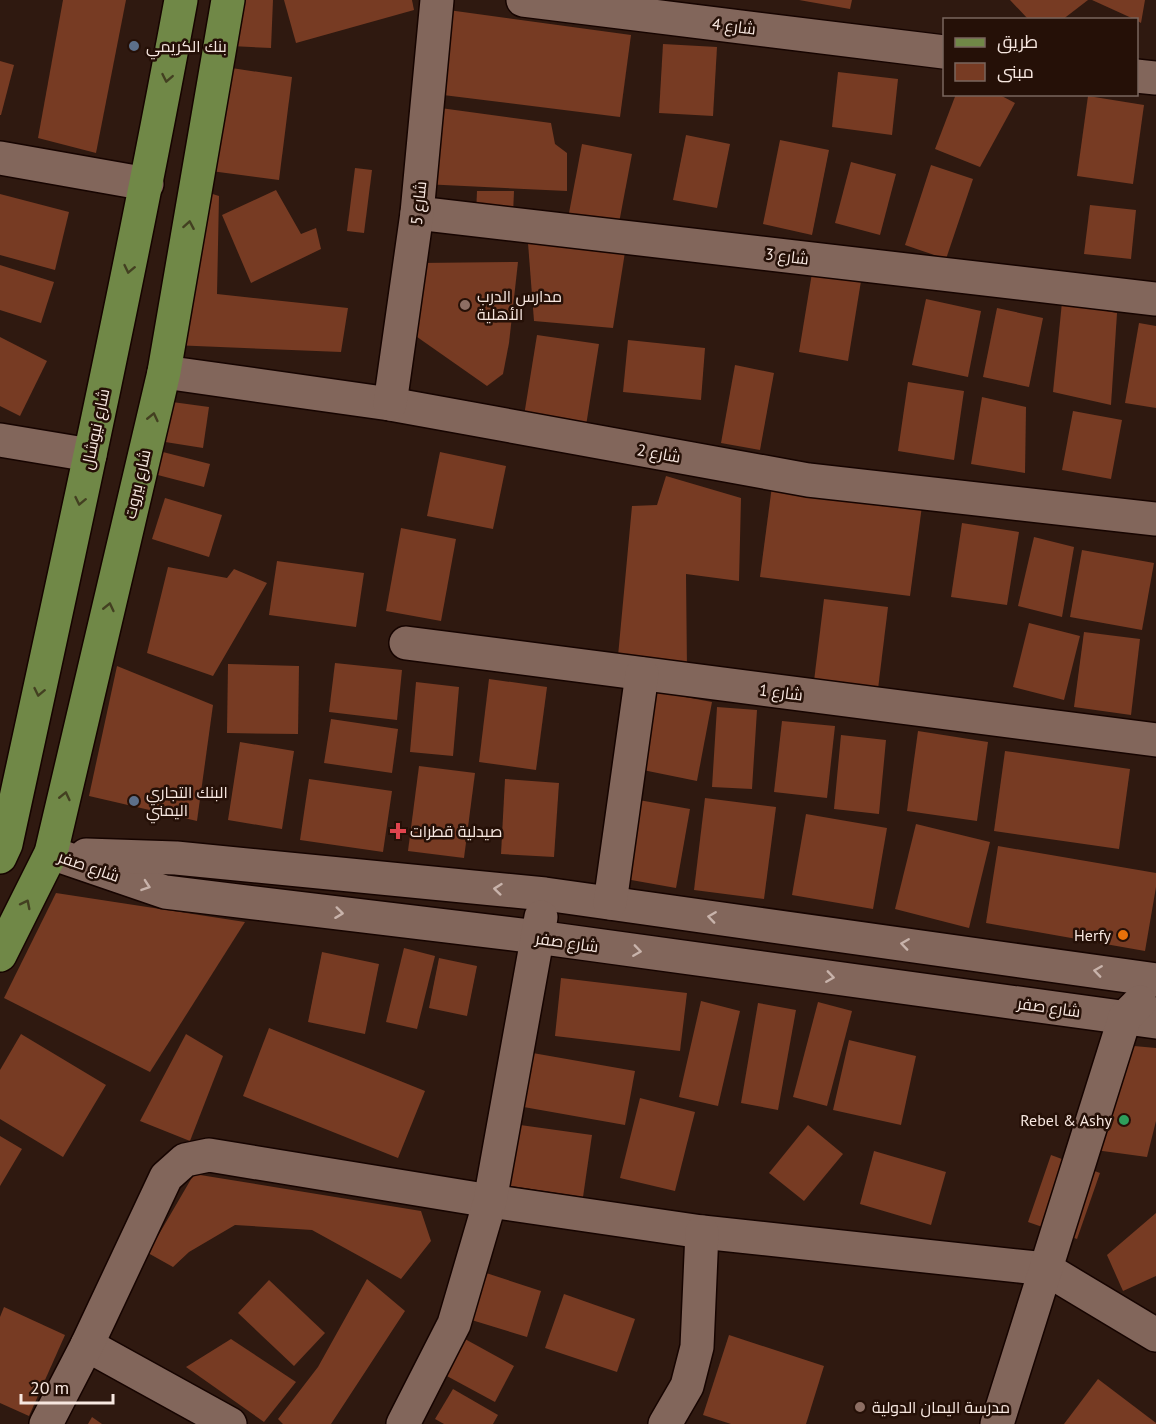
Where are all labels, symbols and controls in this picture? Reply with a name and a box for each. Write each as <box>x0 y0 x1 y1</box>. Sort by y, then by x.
street label: شارع 4 <box>711 13 757 41</box>
legend <box>943 18 1138 96</box>
text: طريق <box>997 30 1038 54</box>
place label: بنك الكريمي <box>146 36 227 60</box>
marker: بنك الكريمي <box>127 39 141 53</box>
text: مبنى <box>997 60 1034 83</box>
one-way arrow <box>161 73 174 83</box>
street label: شارع 5 <box>406 180 432 226</box>
one-way arrow <box>182 220 195 230</box>
street label: شارع 3 <box>764 243 810 271</box>
one-way arrow <box>123 264 136 274</box>
place label: مدارس الدرب الأهلية <box>477 286 562 324</box>
marker: مدارس الدرب الأهلية <box>458 298 472 312</box>
street label: شارع نيوشال <box>77 387 115 472</box>
one-way arrow <box>146 412 159 422</box>
street label: شارع 2 <box>635 439 682 469</box>
street label: شارع بيروت <box>119 447 157 521</box>
one-way arrow <box>74 496 87 506</box>
one-way arrow <box>101 602 114 612</box>
street label: شارع 1 <box>758 679 804 707</box>
one-way arrow <box>33 687 46 697</box>
place label: البنك التجاري اليمني <box>146 782 228 824</box>
one-way arrow <box>57 792 70 802</box>
marker: البنك التجاري اليمني <box>127 794 141 808</box>
place label: صيدلية قطرات <box>410 821 502 841</box>
marker: صيدلية قطرات <box>391 824 405 838</box>
street label: شارع صفر <box>54 846 122 888</box>
one-way arrow <box>140 879 151 891</box>
one-way arrow <box>493 883 502 896</box>
one-way arrow <box>18 899 30 910</box>
one-way arrow <box>334 907 344 919</box>
one-way arrow <box>707 911 717 923</box>
place label: Herfy <box>1074 925 1112 945</box>
street label: شارع صفر <box>533 928 600 958</box>
marker: Herfy <box>1116 928 1130 942</box>
one-way arrow <box>900 939 910 951</box>
one-way arrow <box>632 944 641 956</box>
one-way arrow <box>1093 966 1103 978</box>
one-way arrow <box>825 971 835 983</box>
street label: شارع صفر <box>1015 993 1082 1023</box>
place label: Rebel & Ashy <box>1020 1110 1113 1130</box>
marker: Rebel & Ashy <box>1117 1113 1131 1127</box>
scale bar <box>21 1367 112 1405</box>
text: 20 m <box>30 1376 69 1399</box>
place label: مدرسة اليمان الدولية <box>872 1397 1010 1418</box>
marker: مدرسة اليمان الدولية <box>853 1400 867 1414</box>

